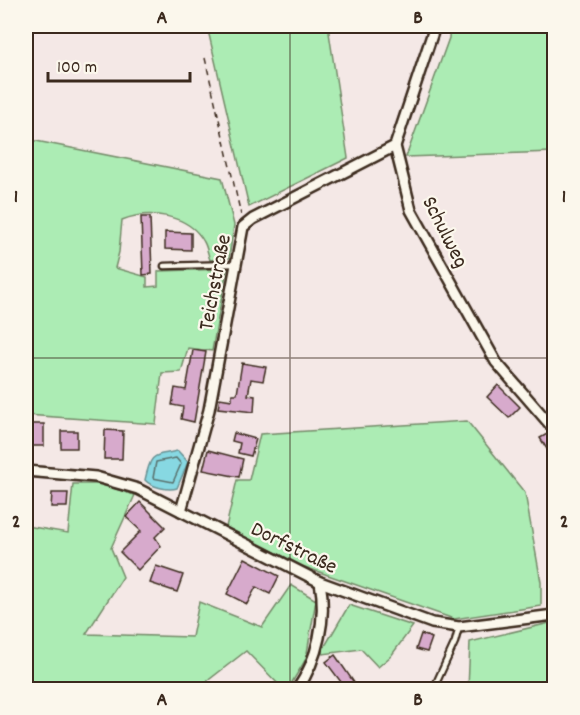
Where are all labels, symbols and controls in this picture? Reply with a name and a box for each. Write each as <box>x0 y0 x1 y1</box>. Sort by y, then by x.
text: A <box>157 5 168 33</box>
text: B <box>413 5 423 33</box>
scale bar <box>48 45 190 83</box>
text: 100 m <box>57 56 97 81</box>
text: 1 <box>14 184 18 212</box>
text: 1 <box>562 184 566 212</box>
street label: Schulweg <box>413 191 475 274</box>
street label: Teichstraße <box>192 232 241 333</box>
text: 2 <box>12 509 20 537</box>
text: 2 <box>560 509 568 537</box>
street label: Dorfstraße <box>245 515 342 583</box>
text: A <box>157 687 168 715</box>
text: B <box>413 687 423 715</box>

